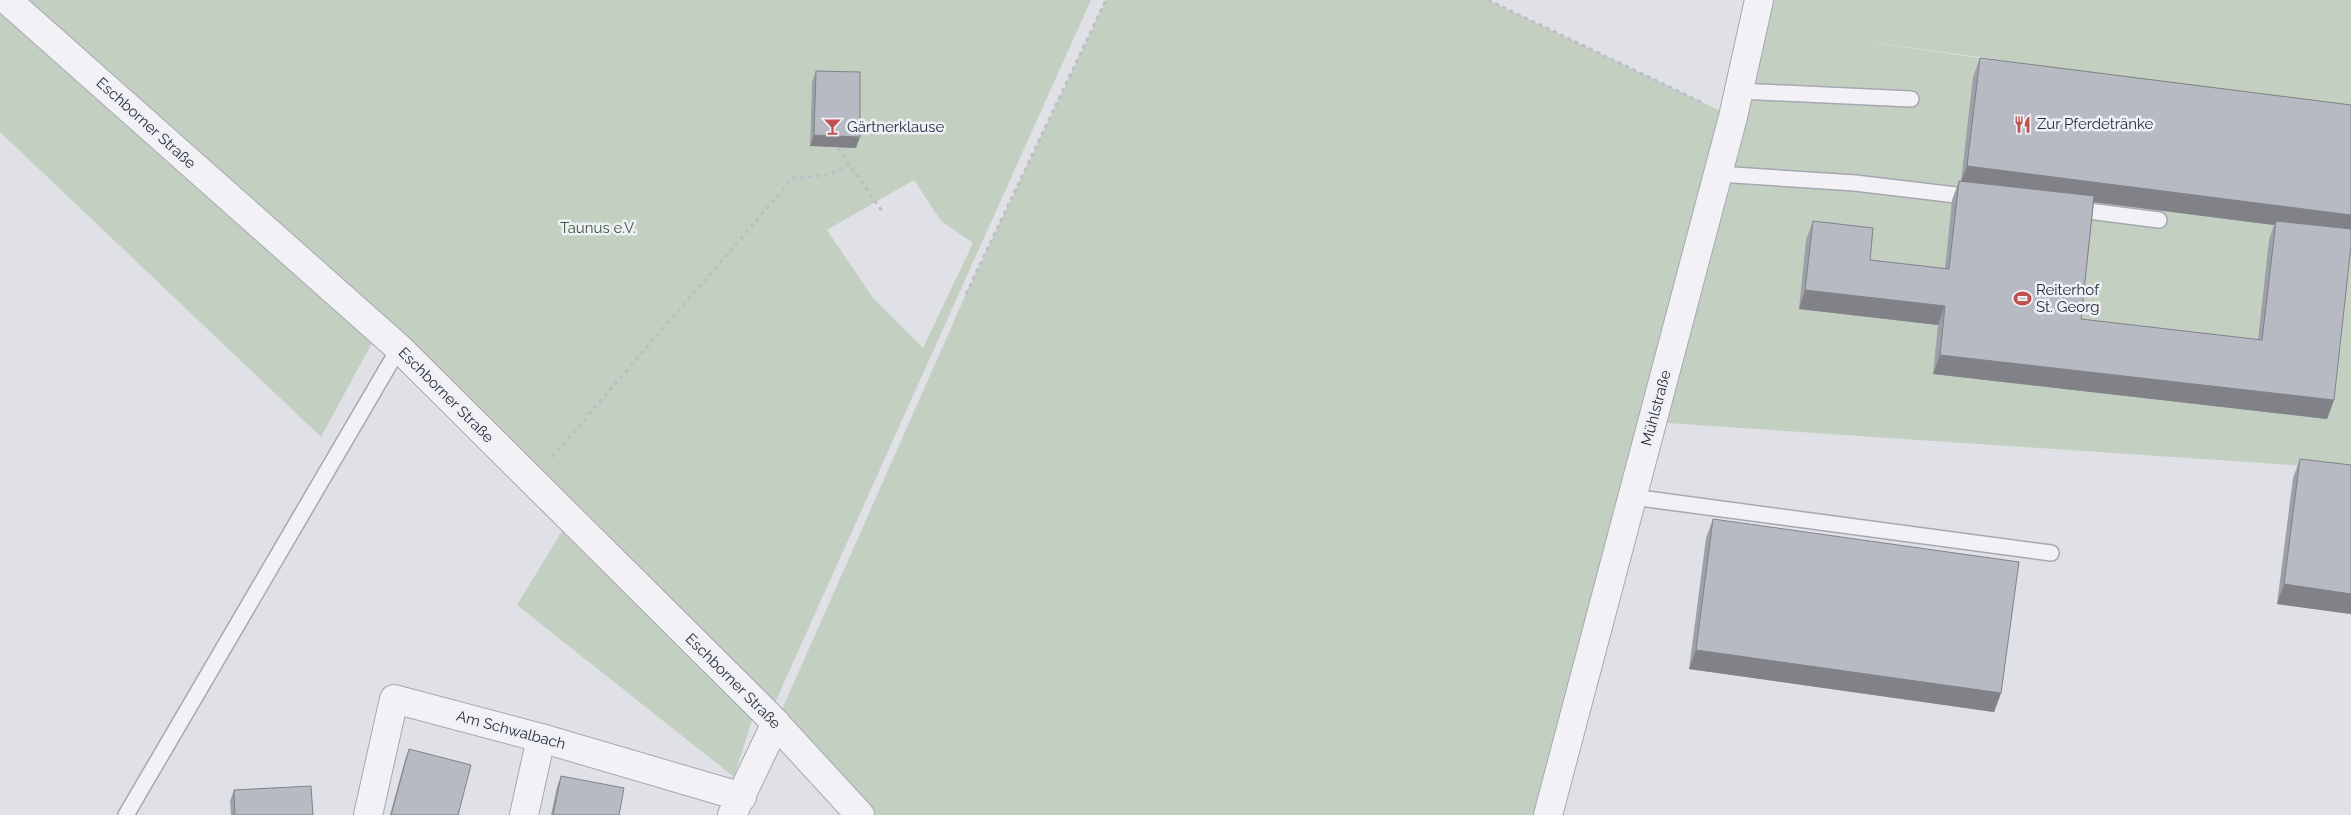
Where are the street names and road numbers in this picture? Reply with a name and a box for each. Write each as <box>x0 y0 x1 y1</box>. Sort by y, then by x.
street label: Eschborner Straße <box>93 74 200 172</box>
street label: Eschborner Straße <box>395 344 498 447</box>
street label: Mühlstraße <box>1637 368 1675 448</box>
street label: Eschborner Straße <box>682 630 785 733</box>
street label: Am Schwalbach <box>454 707 568 753</box>

